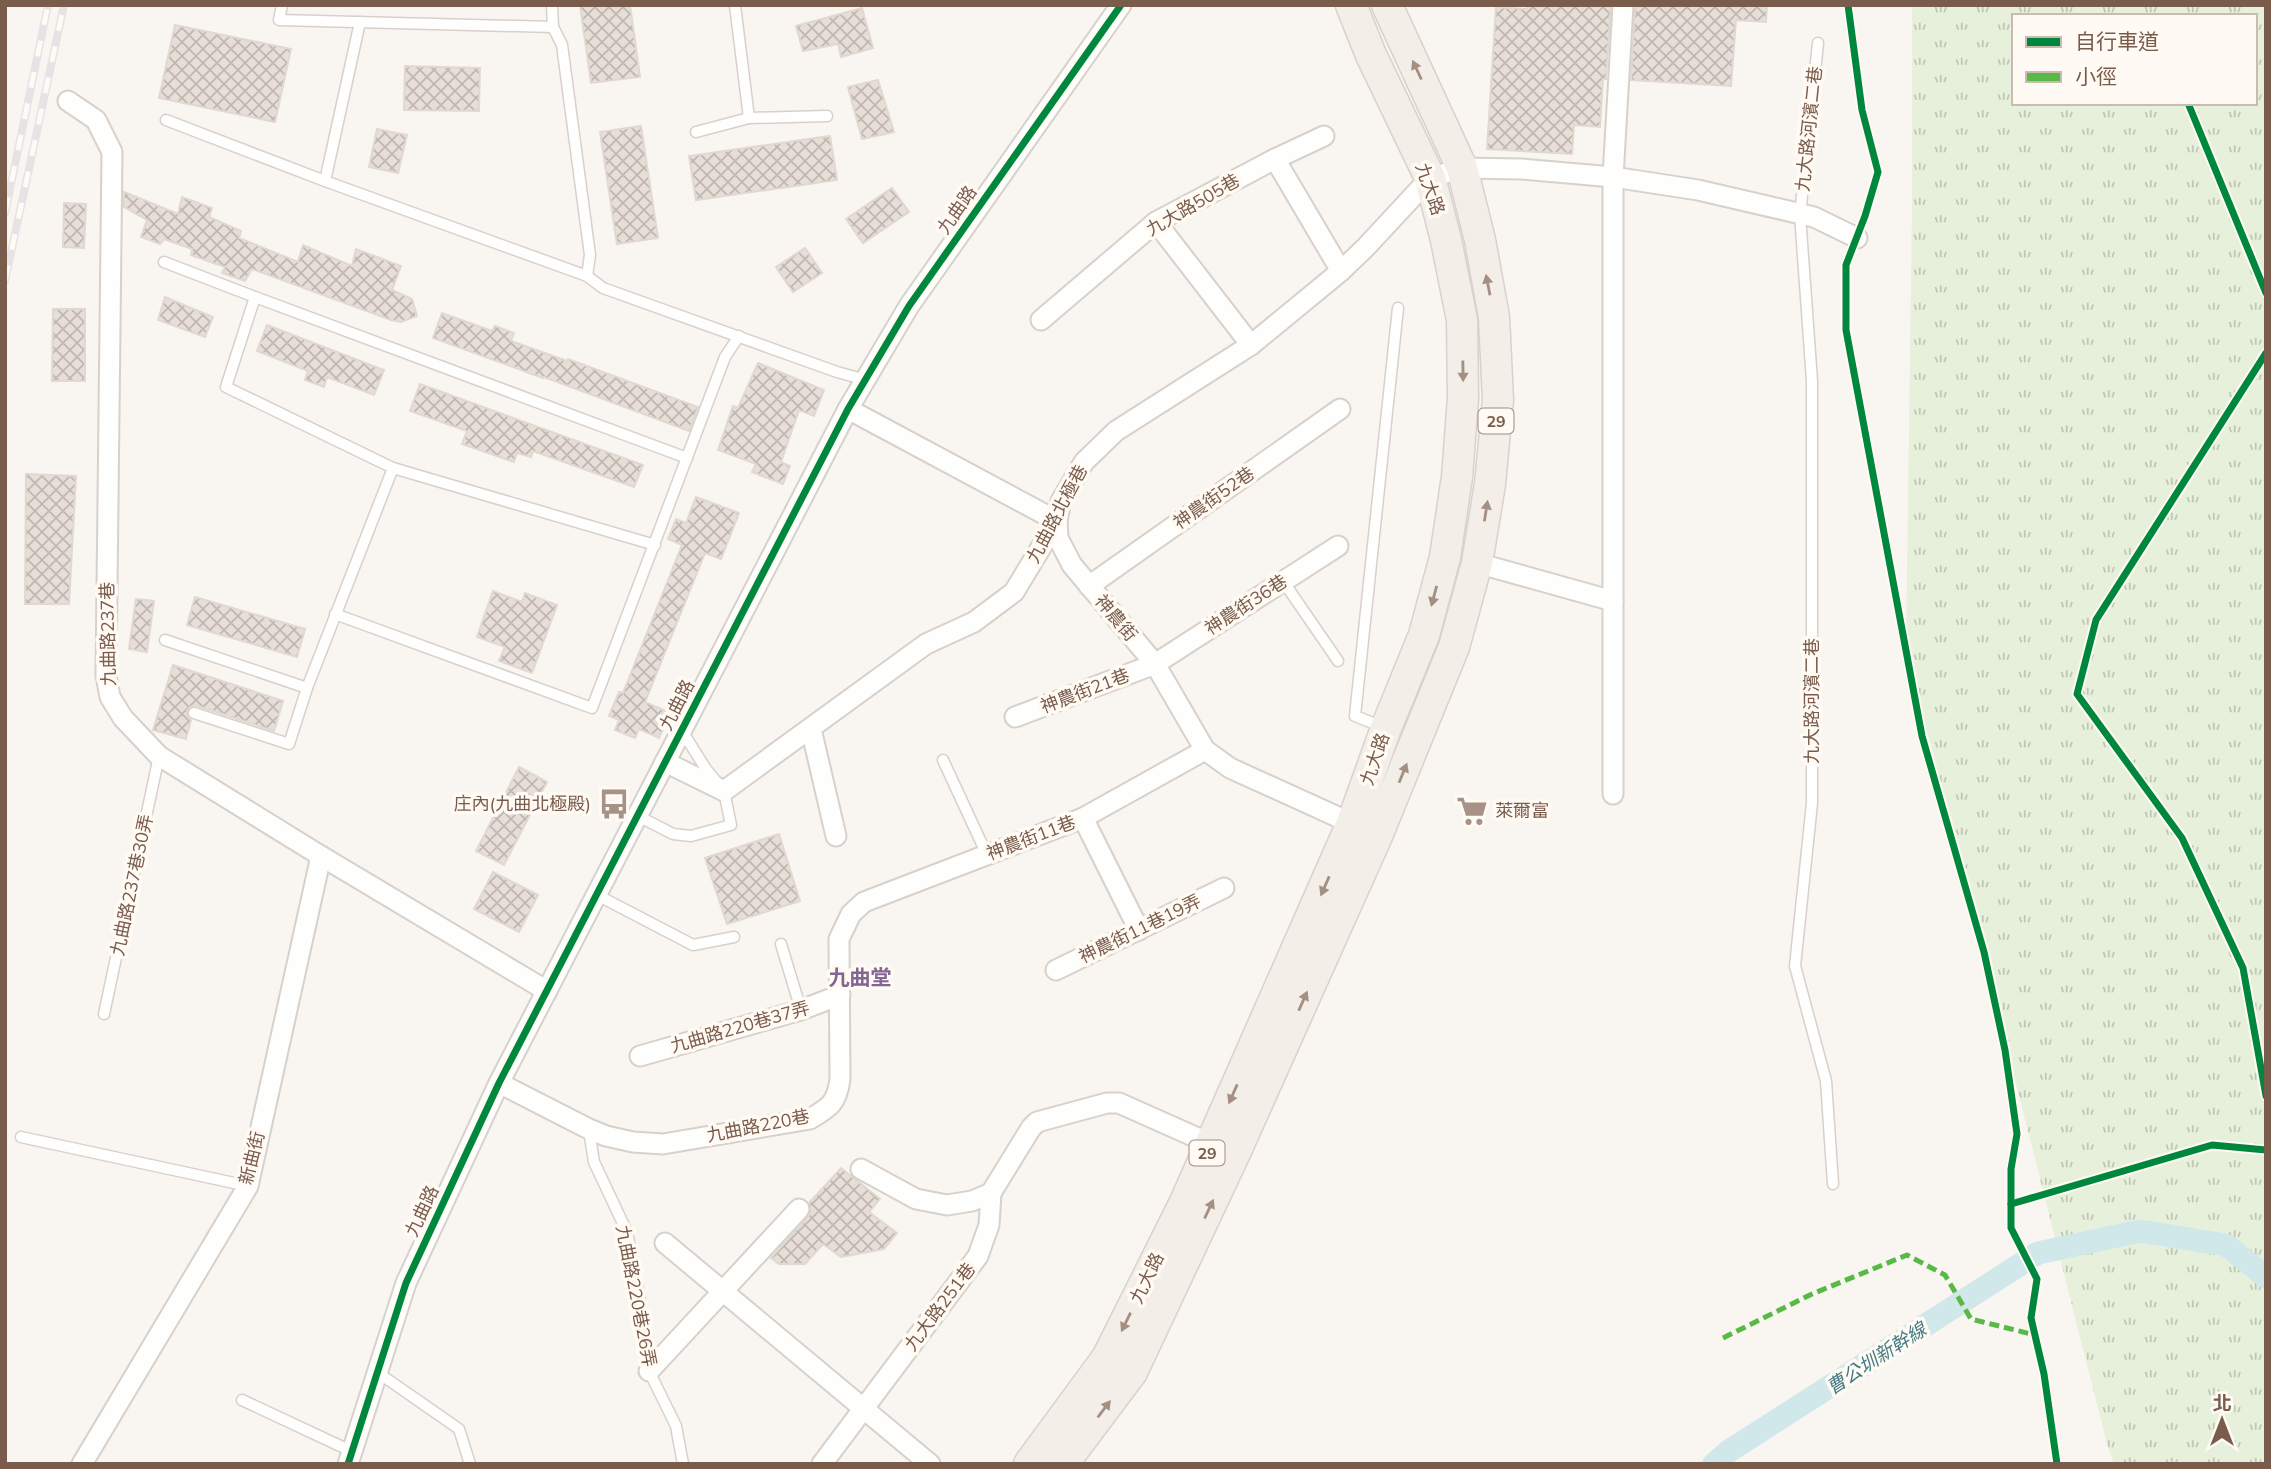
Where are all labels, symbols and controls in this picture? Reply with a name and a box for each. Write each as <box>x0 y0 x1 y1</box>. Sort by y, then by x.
legend <box>2012 14 2257 105</box>
text: 自行車道 <box>2075 28 2159 54</box>
one-way arrow <box>1411 60 1422 80</box>
text: 小徑 <box>2075 63 2117 89</box>
street label: 九大路河濱二巷 <box>1790 65 1827 193</box>
street label: 九大路 <box>1411 160 1450 218</box>
street label: 九大路505巷 <box>1142 169 1244 241</box>
street label: 九曲路 <box>932 181 981 238</box>
one-way arrow <box>1483 274 1494 296</box>
one-way arrow <box>1457 360 1469 382</box>
road number: 29 <box>1478 408 1514 434</box>
street label: 九曲路北極巷 <box>1021 461 1092 567</box>
street label: 神農街52巷 <box>1169 461 1259 534</box>
one-way arrow <box>1481 500 1492 522</box>
street label: 神農街36巷 <box>1200 569 1291 640</box>
street label: 九曲路237巷 <box>95 582 120 686</box>
one-way arrow <box>1429 586 1439 607</box>
street label: 神農街 <box>1090 590 1143 646</box>
street label: 九大路河濱二巷 <box>1800 638 1823 764</box>
street label: 神農街21巷 <box>1037 663 1133 718</box>
street label: 九曲路 <box>654 675 699 734</box>
street label: 九大路 <box>1355 730 1394 788</box>
one-way arrow <box>1397 763 1408 784</box>
bus stop icon: 庄內(九曲北極殿) <box>597 787 631 821</box>
place label: 庄內(九曲北極殿) <box>454 792 591 815</box>
supermarket icon: 萊爾富 <box>1455 794 1489 828</box>
place label: 萊爾富 <box>1495 799 1549 822</box>
street label: 神農街11巷 <box>983 810 1079 865</box>
street label: 九曲路237巷30弄 <box>105 812 158 958</box>
one-way arrow <box>1319 876 1331 896</box>
street label: 神農街11巷19弄 <box>1075 889 1205 968</box>
district label: 九曲堂 <box>829 964 892 990</box>
one-way arrow <box>1298 991 1309 1012</box>
street label: 九曲路220巷37弄 <box>667 996 812 1057</box>
one-way arrow <box>1227 1084 1239 1104</box>
street label: 九曲路220巷 <box>704 1104 811 1147</box>
street label: 新曲街 <box>234 1129 269 1187</box>
road number: 29 <box>1190 1140 1224 1166</box>
street label: 九曲路 <box>400 1181 443 1240</box>
one-way arrow <box>1204 1198 1215 1219</box>
street label: 九曲路220巷26弄 <box>611 1223 662 1369</box>
street label: 九大路 <box>1124 1248 1169 1307</box>
street label: 九大路251巷 <box>899 1258 980 1355</box>
one-way arrow <box>1120 1312 1131 1332</box>
water label: 曹公圳新幹線 <box>1822 1316 1932 1399</box>
north arrow <box>2187 1385 2257 1455</box>
text: 北 <box>2212 1391 2232 1415</box>
one-way arrow <box>1097 1400 1111 1419</box>

